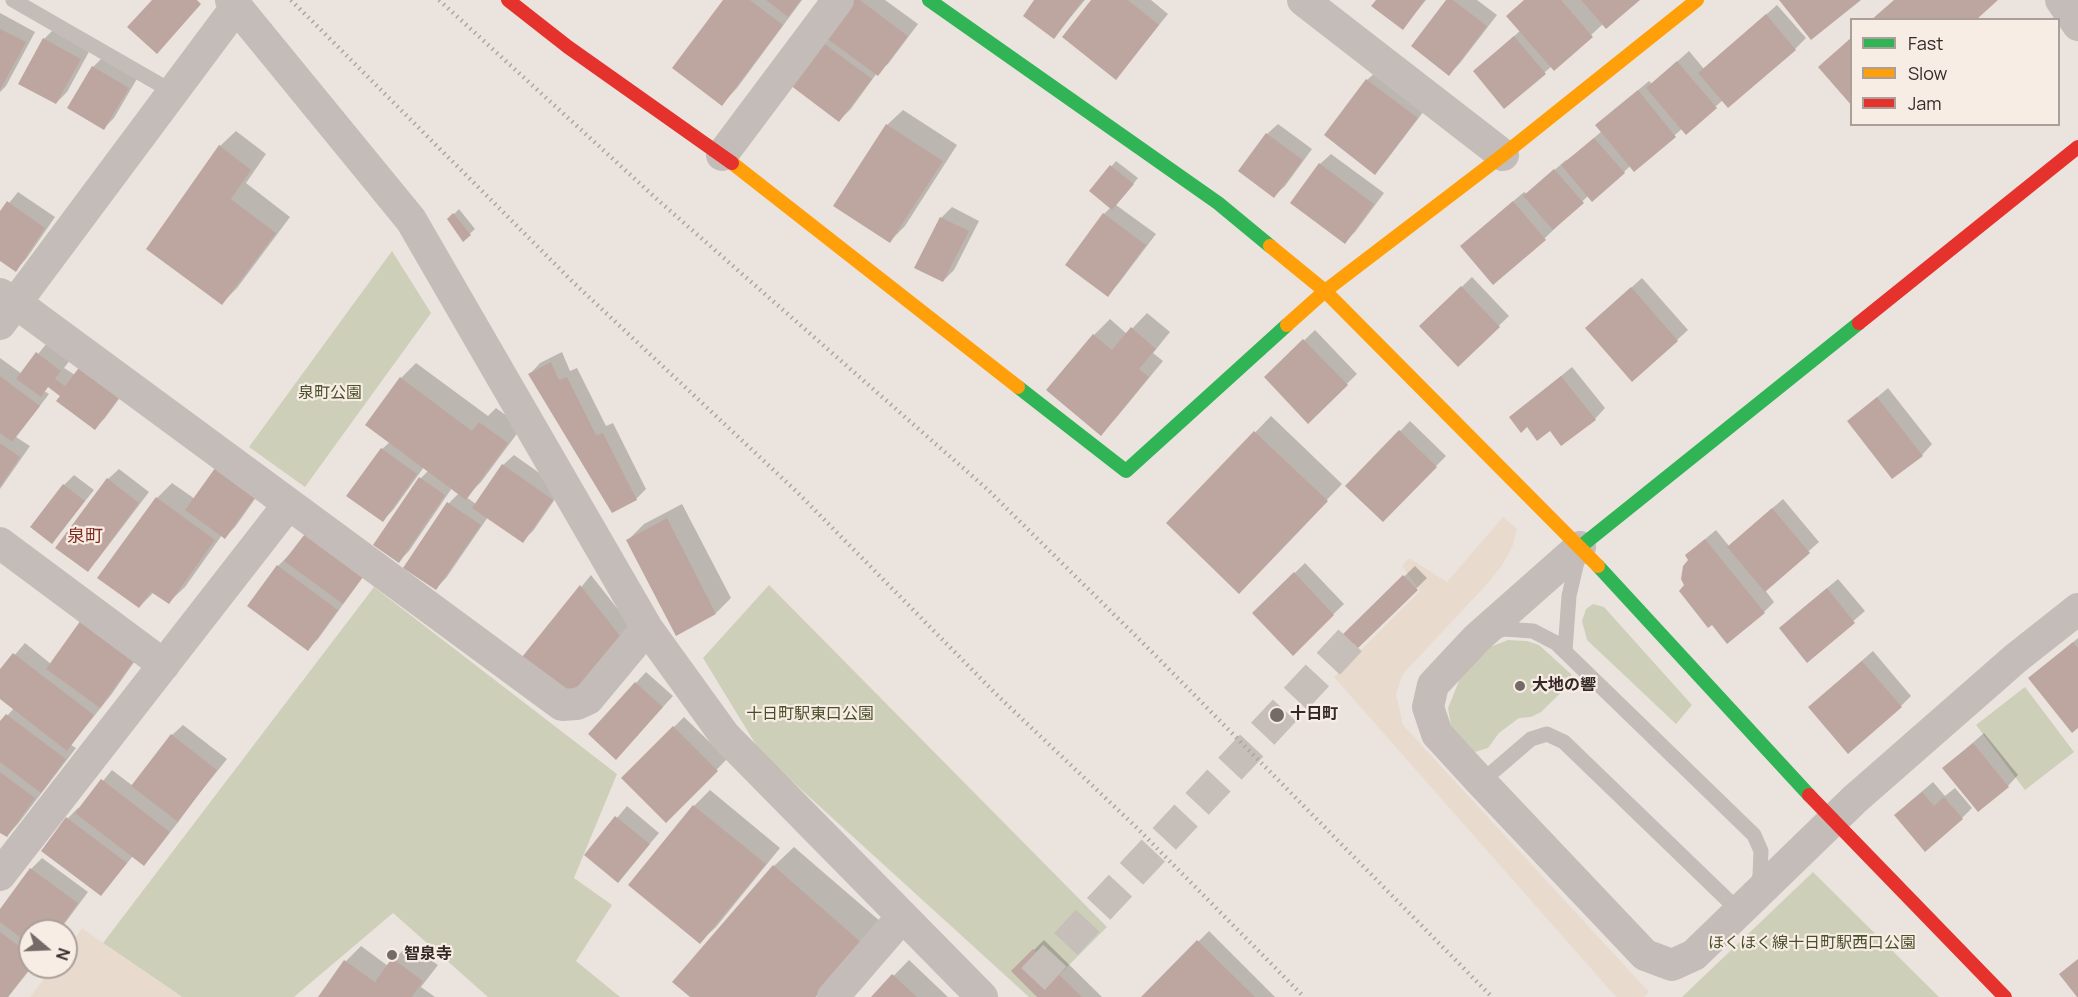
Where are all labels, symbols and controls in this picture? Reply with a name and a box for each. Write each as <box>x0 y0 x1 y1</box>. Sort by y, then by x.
legend <box>1850 18 2060 126</box>
text: Fast <box>1908 31 1943 55</box>
text: Slow <box>1908 61 1947 85</box>
text: Jam <box>1908 91 1942 115</box>
park label: 泉町公園 <box>298 384 362 404</box>
district label: 泉町 <box>67 526 103 548</box>
place label: 大地の響 <box>1532 676 1596 696</box>
marker: 大地の響 <box>1513 679 1527 693</box>
park label: 十日町駅東口公園 <box>746 705 874 725</box>
place label: 十日町 <box>1290 705 1338 725</box>
marker: 十日町 <box>1268 706 1286 724</box>
north arrow <box>18 919 78 979</box>
park label: ほくほく線十日町駅西口公園 <box>1708 934 1916 954</box>
text: N <box>51 945 75 963</box>
place label: 智泉寺 <box>404 945 452 965</box>
marker: 智泉寺 <box>385 948 399 962</box>

